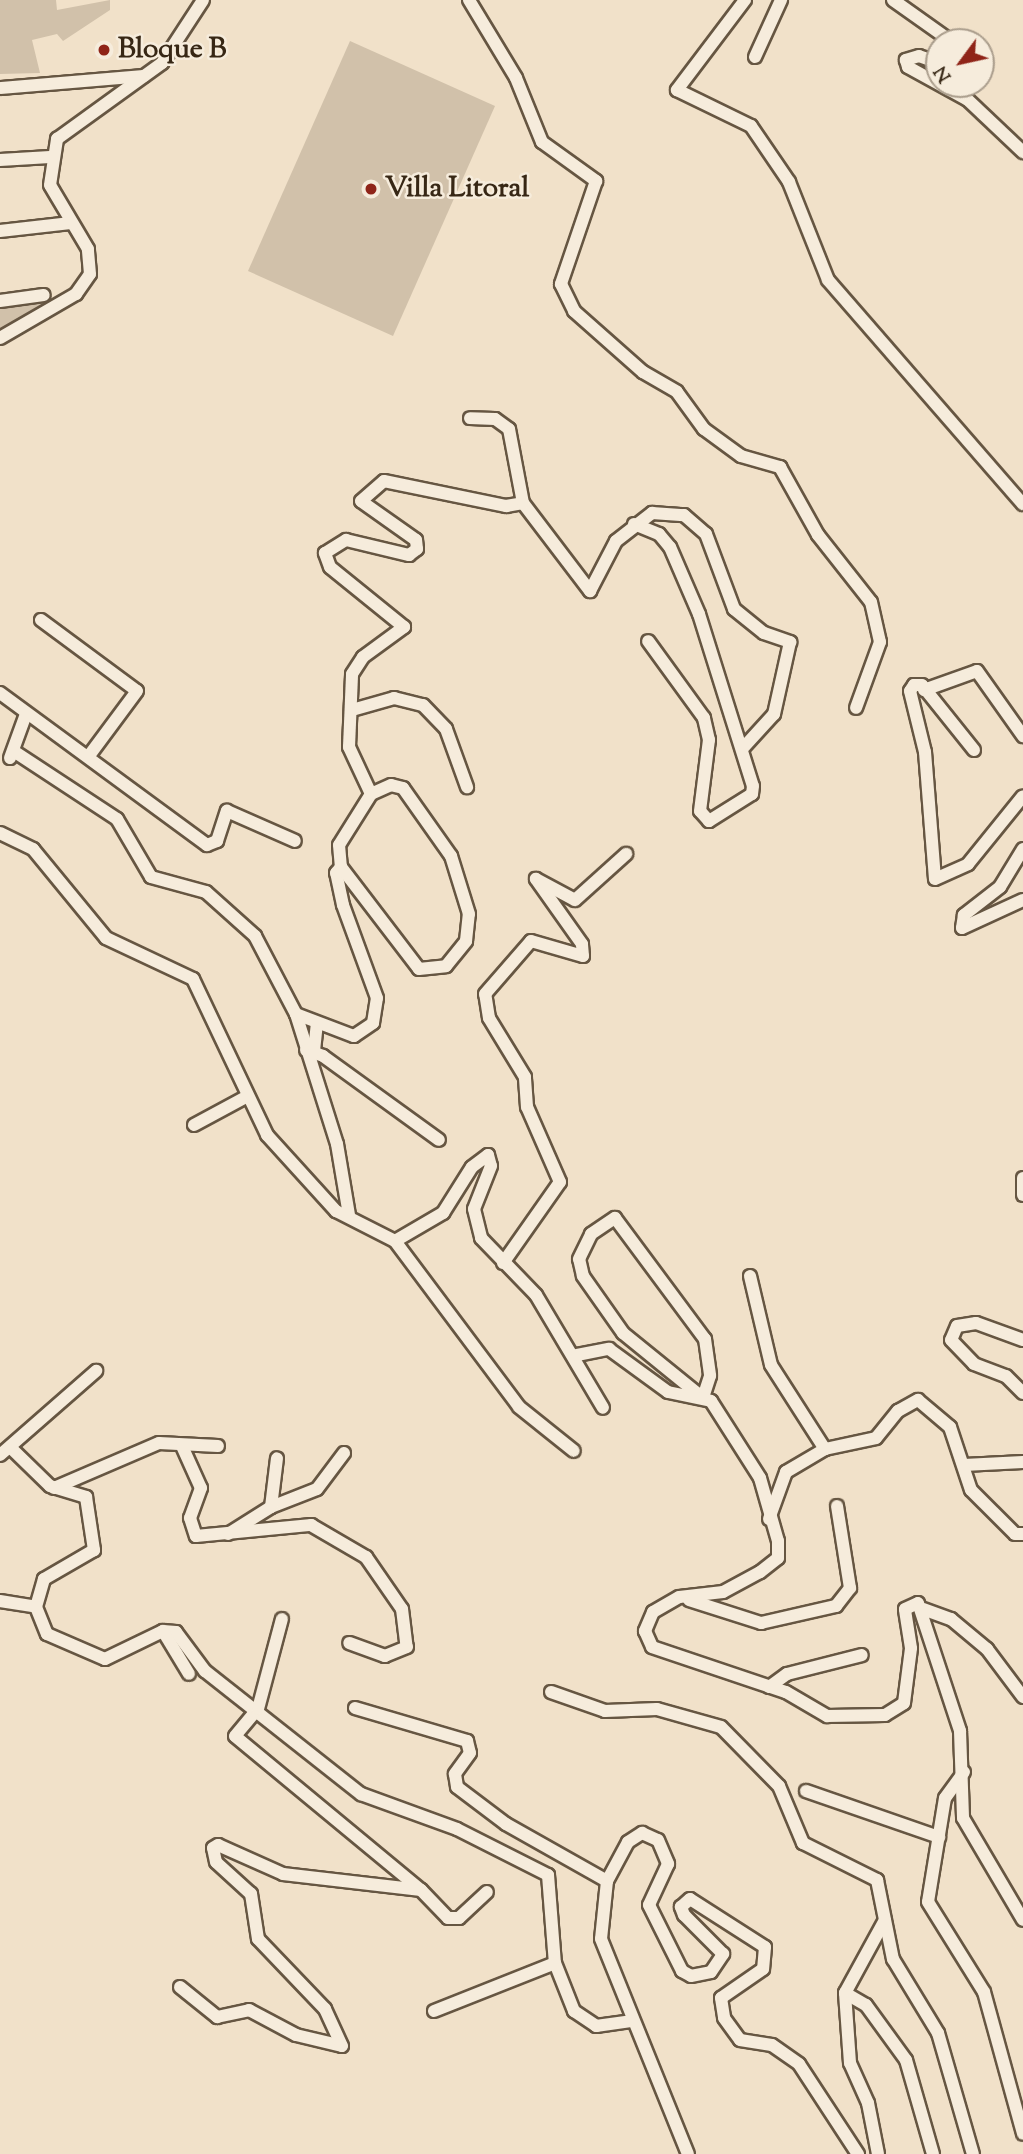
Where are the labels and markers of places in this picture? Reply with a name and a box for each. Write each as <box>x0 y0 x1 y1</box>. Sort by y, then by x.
place label: Bloque B <box>118 33 226 67</box>
marker: Bloque B <box>96 42 112 58</box>
place label: Villa Litoral <box>385 172 529 206</box>
marker: Villa Litoral <box>363 181 379 197</box>

